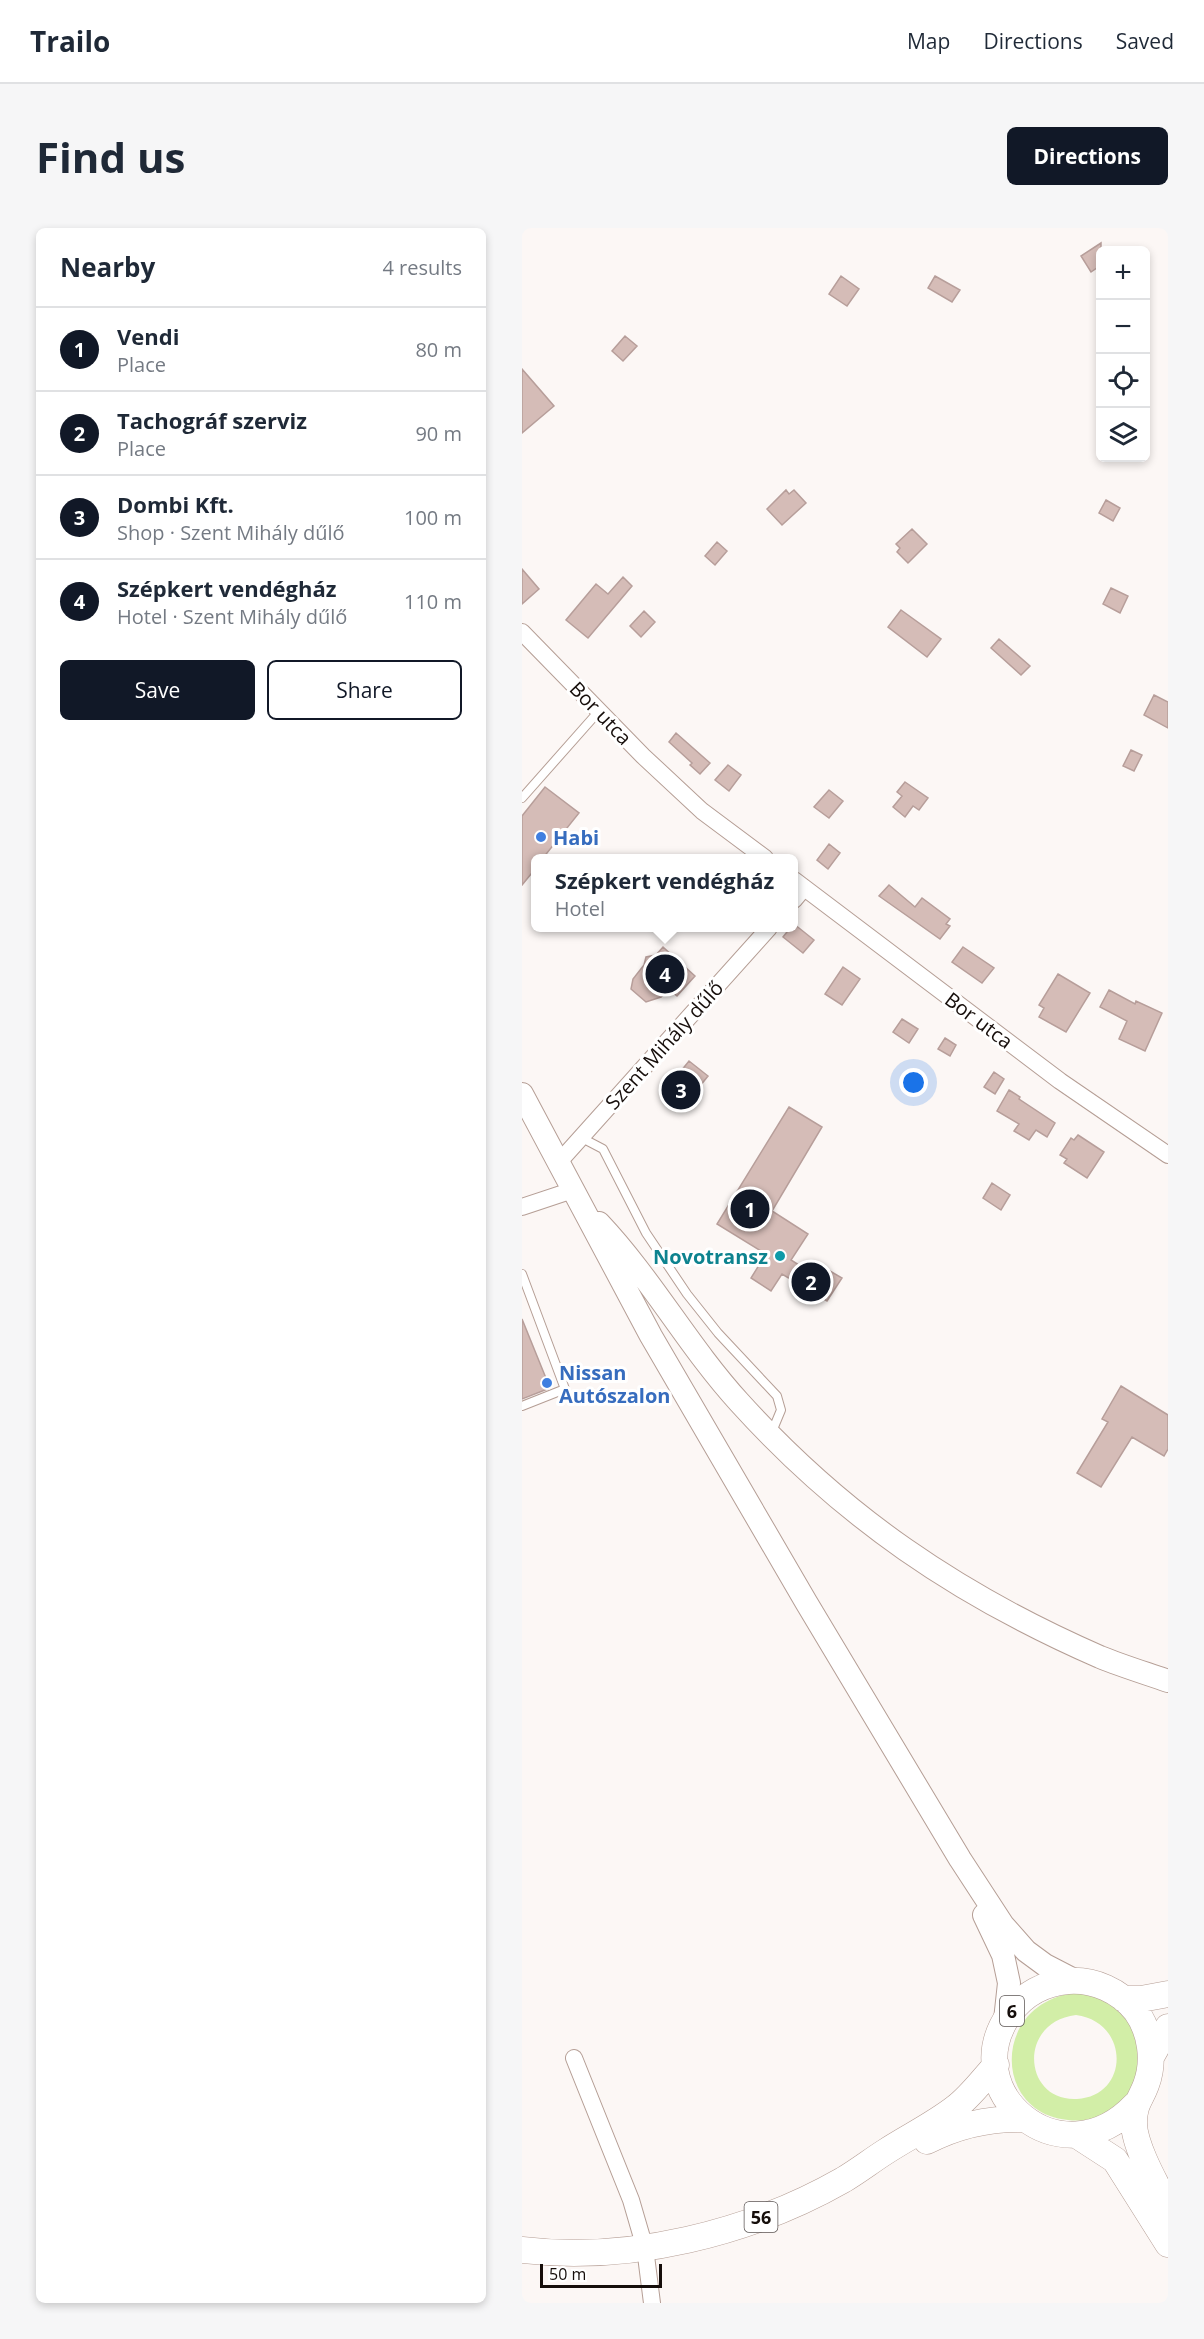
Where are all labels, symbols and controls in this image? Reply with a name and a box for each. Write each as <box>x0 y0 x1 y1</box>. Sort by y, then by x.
text: Trailo <box>30 22 110 60</box>
text: Map <box>907 27 950 55</box>
text: Directions <box>983 27 1083 55</box>
text: Saved <box>1116 27 1174 55</box>
button: Directions <box>1007 127 1168 185</box>
text: Find us <box>36 128 185 185</box>
map controls <box>1096 246 1150 462</box>
button: + <box>1096 246 1150 300</box>
text: Nearby <box>60 249 155 285</box>
text: 4 results <box>382 254 462 281</box>
button: − <box>1096 300 1150 354</box>
text: Vendi <box>117 321 179 351</box>
text: 1 <box>74 336 85 363</box>
text: 80 m <box>415 336 462 363</box>
text: Place <box>117 351 166 378</box>
button: locate <box>1096 354 1150 408</box>
text: Tachográf szerviz <box>117 405 307 435</box>
button: layers <box>1096 408 1150 462</box>
text: 2 <box>74 420 85 447</box>
text: 90 m <box>415 420 462 447</box>
text: Place <box>117 435 166 462</box>
text: Dombi Kft. <box>117 489 234 519</box>
text: 3 <box>74 504 85 531</box>
text: 100 m <box>404 504 462 531</box>
text: Shop · Szent Mihály dűlő <box>117 519 345 546</box>
text: Szépkert vendégház <box>117 573 336 603</box>
text: 4 <box>74 588 85 615</box>
text: 110 m <box>404 588 462 615</box>
text: Hotel · Szent Mihály dűlő <box>117 603 347 630</box>
button: Save <box>60 660 255 720</box>
button: Share <box>267 660 462 720</box>
street label: Bor utca <box>564 675 638 751</box>
place label: Habi <box>553 824 599 851</box>
marker: Habi <box>534 830 548 844</box>
popup <box>531 854 798 932</box>
text: Szépkert vendégház <box>555 865 774 895</box>
text: Hotel <box>555 895 605 922</box>
pin: 4 <box>646 952 684 996</box>
street label: Szent Mihály dűlő <box>599 975 729 1115</box>
street label: Bor utca <box>940 986 1018 1054</box>
pin: 3 <box>662 1068 700 1112</box>
your location <box>899 1068 928 1097</box>
pin: 1 <box>730 1186 770 1232</box>
place label: Novotransz <box>653 1243 768 1270</box>
marker: Novotransz <box>773 1249 787 1263</box>
pin: 2 <box>792 1260 830 1304</box>
place label: Nissan Autószalon <box>559 1359 670 1409</box>
marker: Nissan Autószalon <box>540 1376 554 1390</box>
road number: 6 <box>1000 1996 1024 2026</box>
road number: 56 <box>744 2202 778 2232</box>
scale bar <box>540 2261 662 2288</box>
text: 50 m <box>549 2263 586 2285</box>

